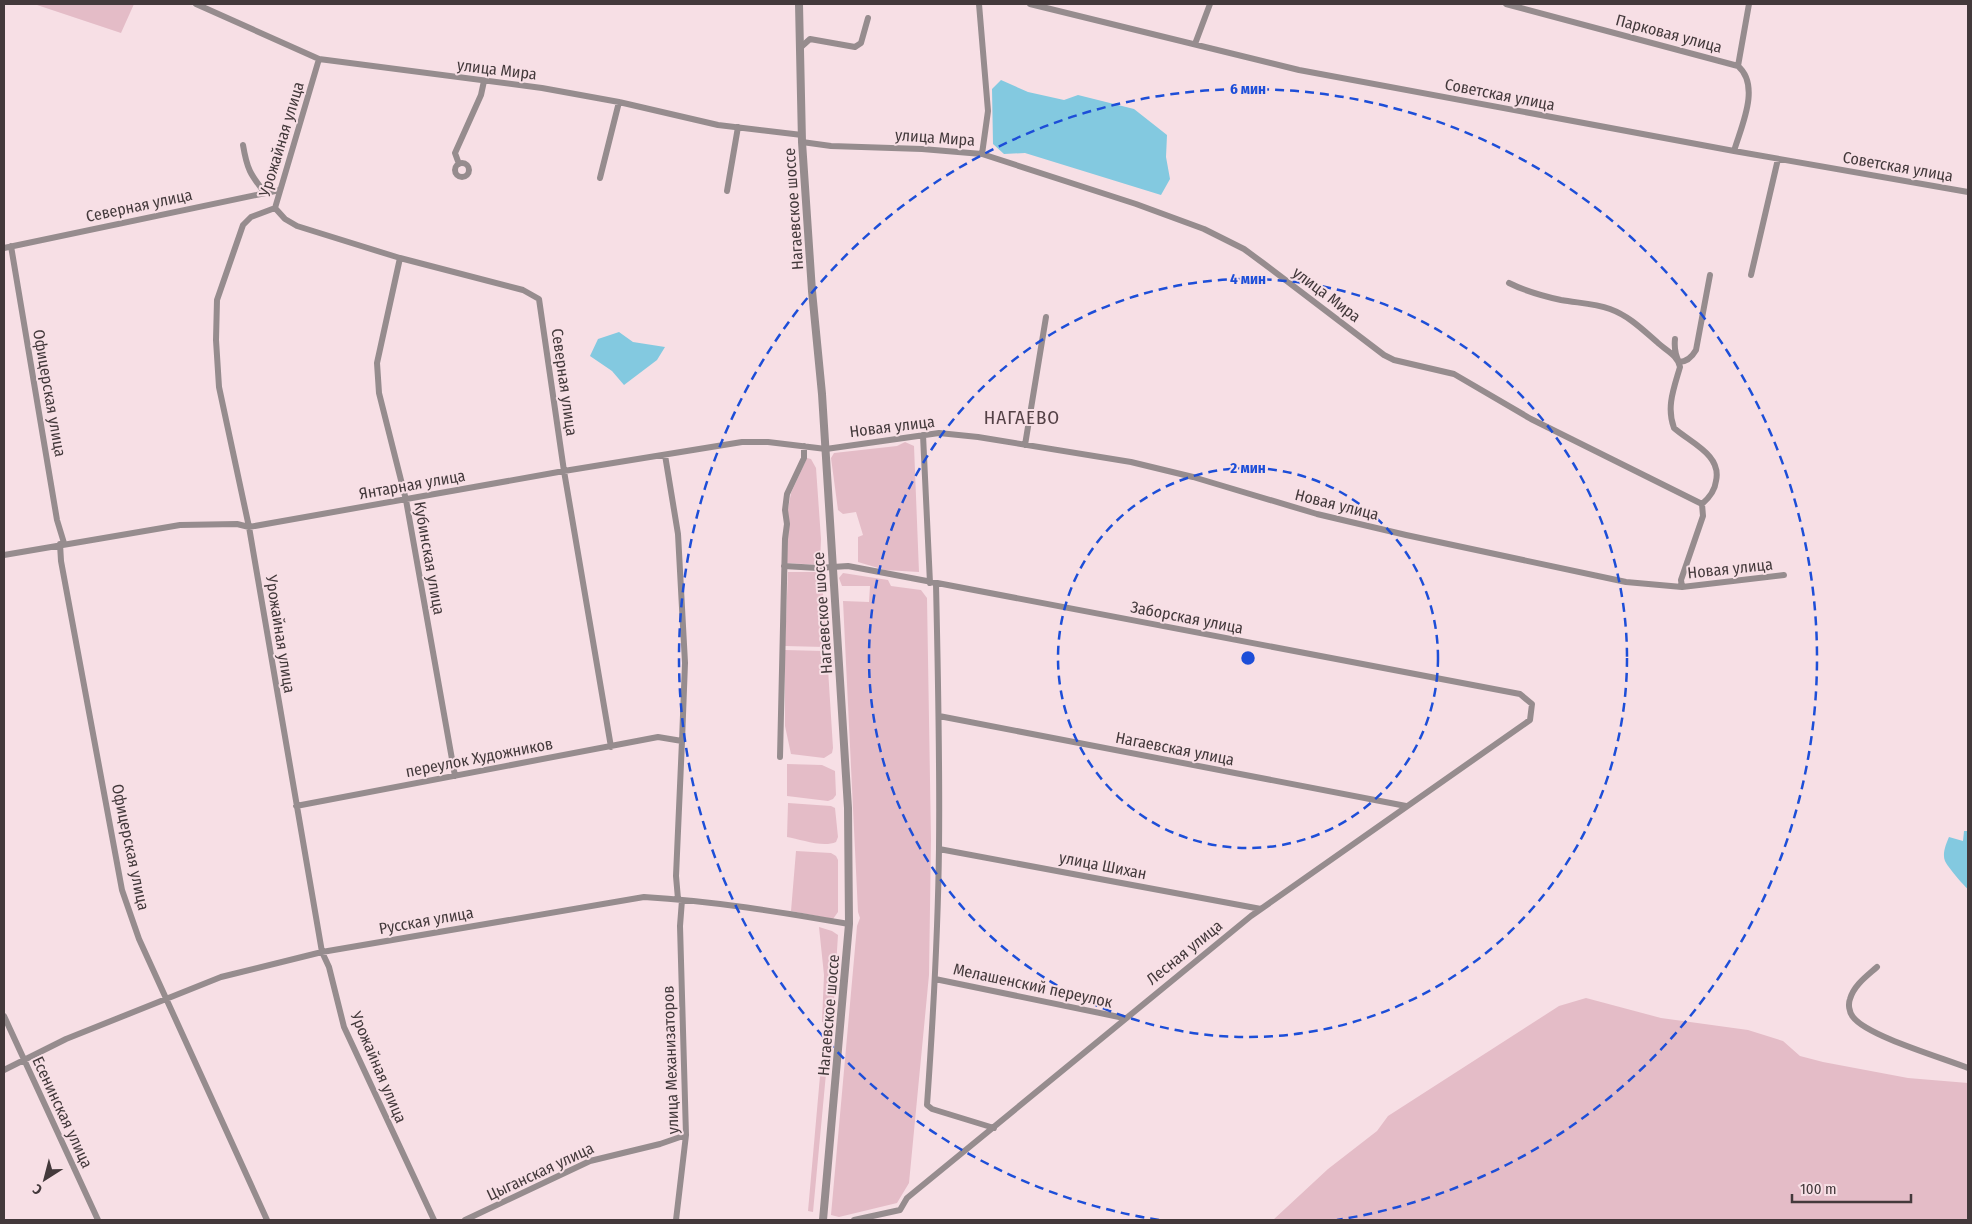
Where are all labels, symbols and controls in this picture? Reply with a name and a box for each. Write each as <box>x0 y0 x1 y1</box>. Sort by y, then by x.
street label: Парковая улица <box>1614 10 1724 57</box>
street label: улица Мира <box>456 55 538 84</box>
street label: Советская улица <box>1443 75 1557 114</box>
street label: Урожайная улица <box>255 79 308 200</box>
text: 6 мин <box>1230 80 1266 98</box>
street label: улица Мира <box>894 125 976 150</box>
street label: Нагаевское шоссе <box>780 147 807 270</box>
street label: Советская улица <box>1841 147 1955 186</box>
street label: Северная улица <box>84 185 194 226</box>
street label: улица Мира <box>1289 263 1364 326</box>
text: 4 мин <box>1230 270 1266 288</box>
street label: Северная улица <box>548 327 581 437</box>
street label: Офицерская улица <box>29 328 70 458</box>
district label: НАГАЕВО <box>984 406 1060 429</box>
street label: Новая улица <box>848 412 936 441</box>
text: 2 мин <box>1229 459 1266 477</box>
street label: Янтарная улица <box>357 466 467 503</box>
street label: Новая улица <box>1293 485 1381 524</box>
street label: Кубинская улица <box>410 500 449 616</box>
street label: Нагаевское шоссе <box>809 551 836 674</box>
street label: Новая улица <box>1686 555 1774 582</box>
street label: Урожайная улица <box>262 573 299 695</box>
street label: Заборская улица <box>1129 597 1245 638</box>
centre of rings <box>1239 649 1257 667</box>
street label: Нагаевская улица <box>1114 728 1236 769</box>
street label: переулок Художников <box>404 734 554 781</box>
street label: Офицерская улица <box>108 782 153 912</box>
street label: улица Шихан <box>1058 848 1148 883</box>
street label: Русская улица <box>377 903 475 938</box>
street label: Лесная улица <box>1142 916 1226 989</box>
street label: Нагаевское шоссе <box>814 953 843 1077</box>
street label: Мелашенский переулок <box>952 959 1115 1012</box>
street label: улица Механизаторов <box>658 985 683 1135</box>
street label: Урожайная улица <box>346 1008 411 1126</box>
street label: Есенинская улица <box>28 1053 97 1171</box>
street label: Цыганская улица <box>484 1138 597 1205</box>
north arrow <box>20 1154 70 1204</box>
scale bar <box>1792 1172 1911 1204</box>
text: С <box>29 1180 46 1198</box>
text: 100 m <box>1800 1180 1837 1198</box>

